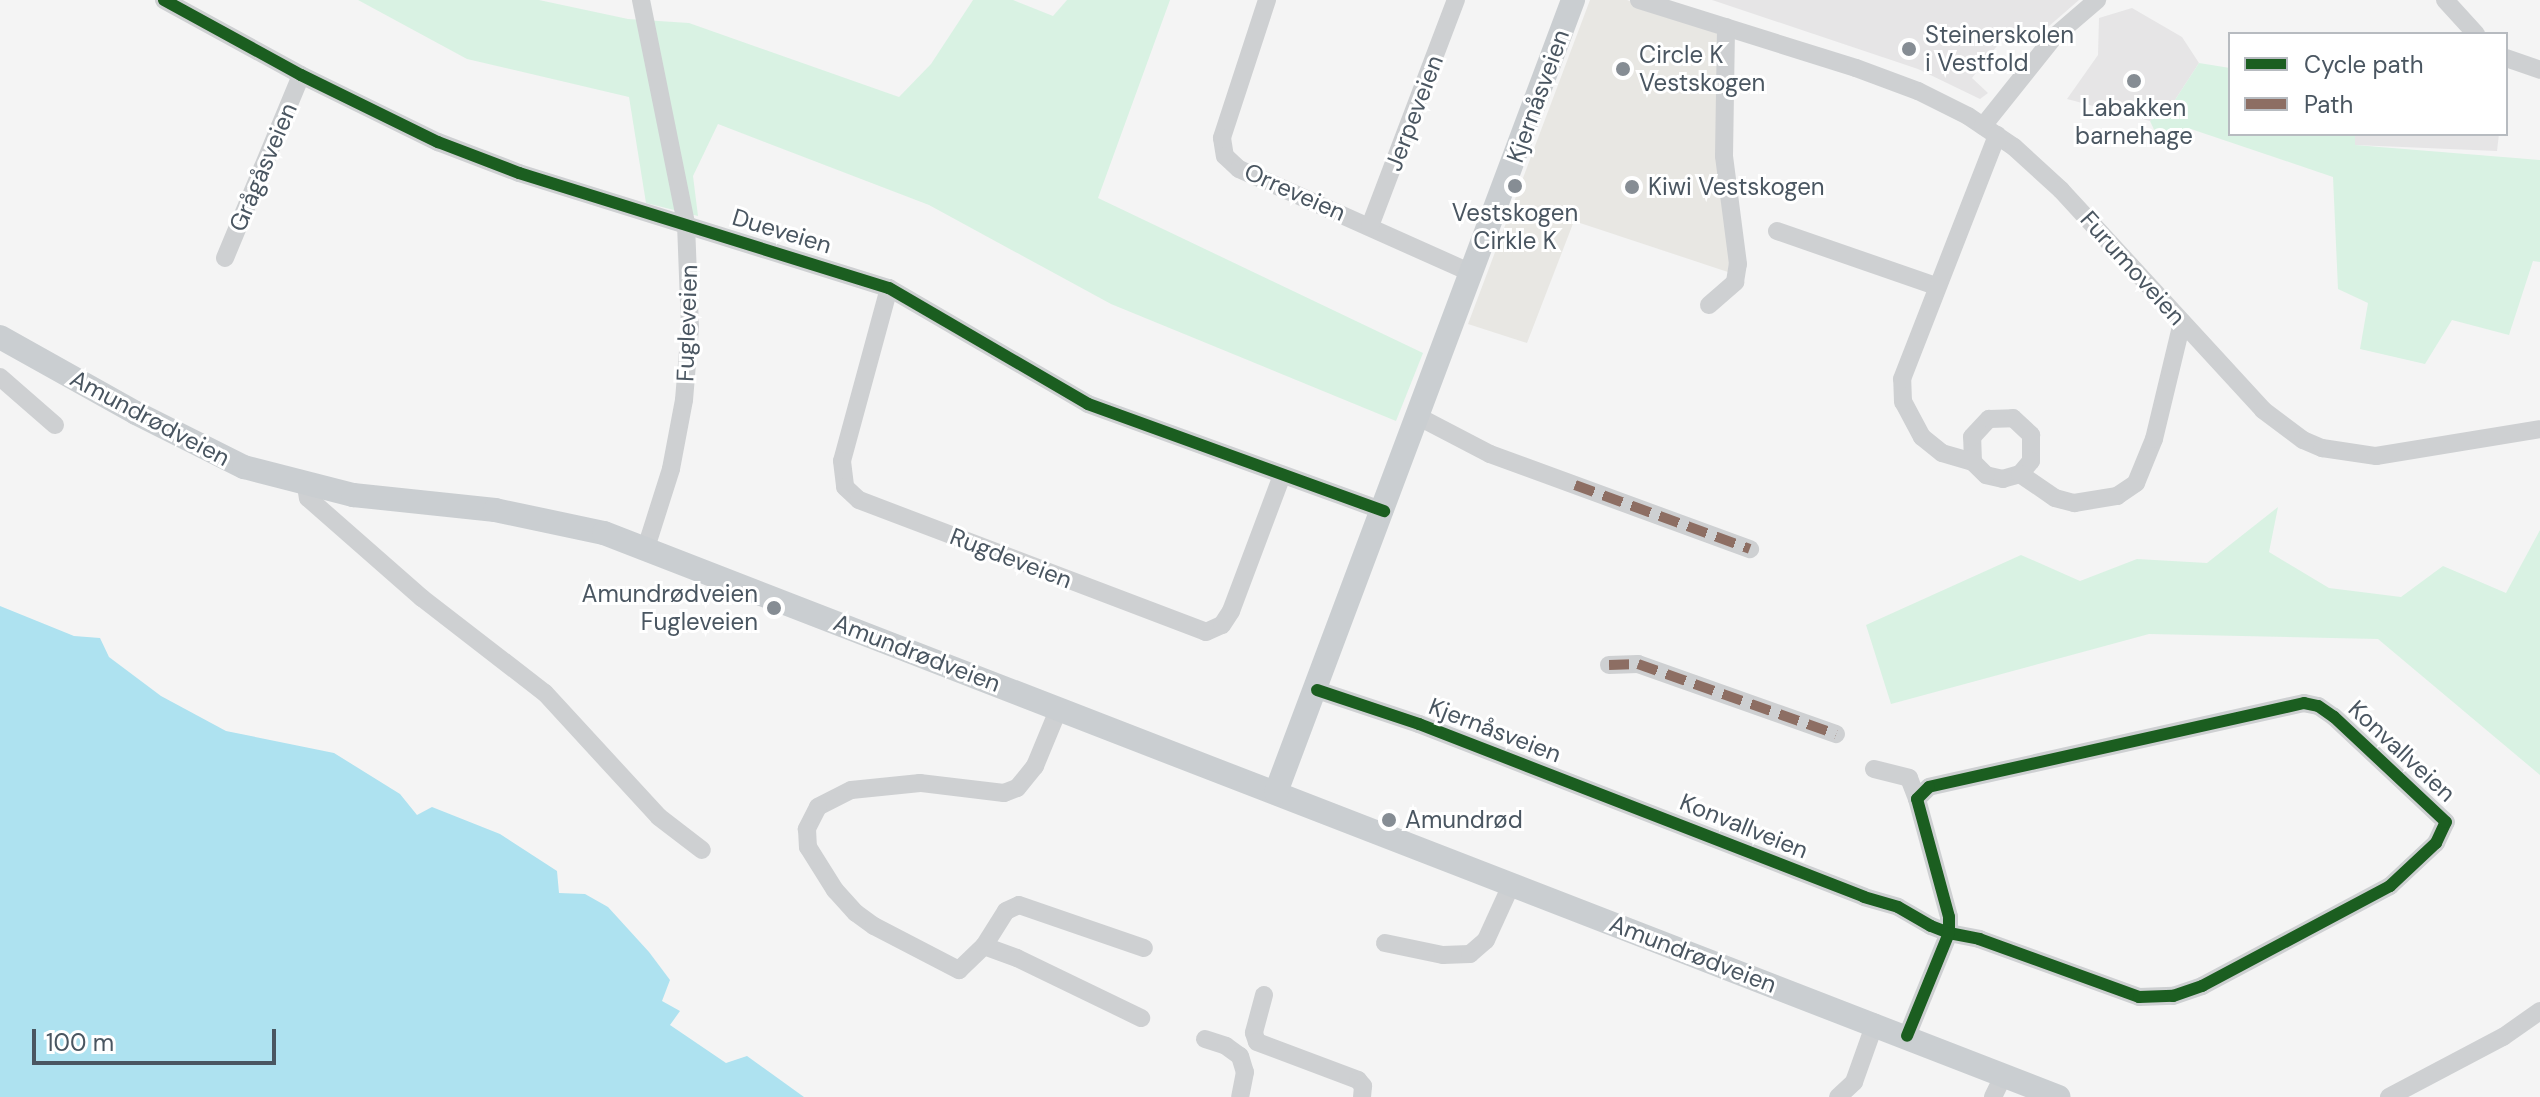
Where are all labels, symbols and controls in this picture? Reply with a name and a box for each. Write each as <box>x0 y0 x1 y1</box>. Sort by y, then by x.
place label: Steinerskolen i Vestfold <box>1925 21 2074 77</box>
street label: Kjernåsveien <box>1501 26 1575 166</box>
legend <box>2228 32 2508 136</box>
marker: Steinerskolen i Vestfold <box>1900 40 1918 58</box>
place label: Circle K Vestskogen <box>1639 41 1765 97</box>
text: Cycle path <box>2304 49 2423 80</box>
street label: Jerpeveien <box>1379 51 1449 175</box>
marker: Circle K Vestskogen <box>1614 60 1632 78</box>
marker: Labakken barnehage <box>2125 72 2143 90</box>
text: Path <box>2304 89 2353 120</box>
place label: Labakken barnehage <box>2075 94 2193 150</box>
street label: Grågåsveien <box>223 98 303 236</box>
street label: Orreveien <box>1240 157 1350 227</box>
place label: Kiwi Vestskogen <box>1648 173 1825 201</box>
marker: Vestskogen Cirkle K <box>1506 177 1524 195</box>
marker: Kiwi Vestskogen <box>1623 178 1641 196</box>
place label: Vestskogen Cirkle K <box>1452 199 1578 255</box>
street label: Dueveien <box>729 202 835 260</box>
street label: Furumoveien <box>2074 205 2192 331</box>
street label: Fugleveien <box>671 264 703 382</box>
street label: Amundrødveien <box>65 364 235 472</box>
street label: Rugdeveien <box>946 522 1076 594</box>
place label: Amundrødveien Fugleveien <box>581 580 758 636</box>
marker: Amundrødveien Fugleveien <box>765 599 783 617</box>
street label: Amundrødveien <box>829 608 1005 698</box>
street label: Kjernåsveien <box>1425 692 1565 768</box>
street label: Konvallveien <box>2343 694 2461 808</box>
street label: Konvallveien <box>1676 787 1812 865</box>
place label: Amundrød <box>1405 806 1523 834</box>
marker: Amundrød <box>1380 811 1398 829</box>
street label: Amundrødveien <box>1605 909 1781 999</box>
scale bar <box>36 1013 280 1063</box>
text: 100 m <box>46 1027 114 1058</box>

